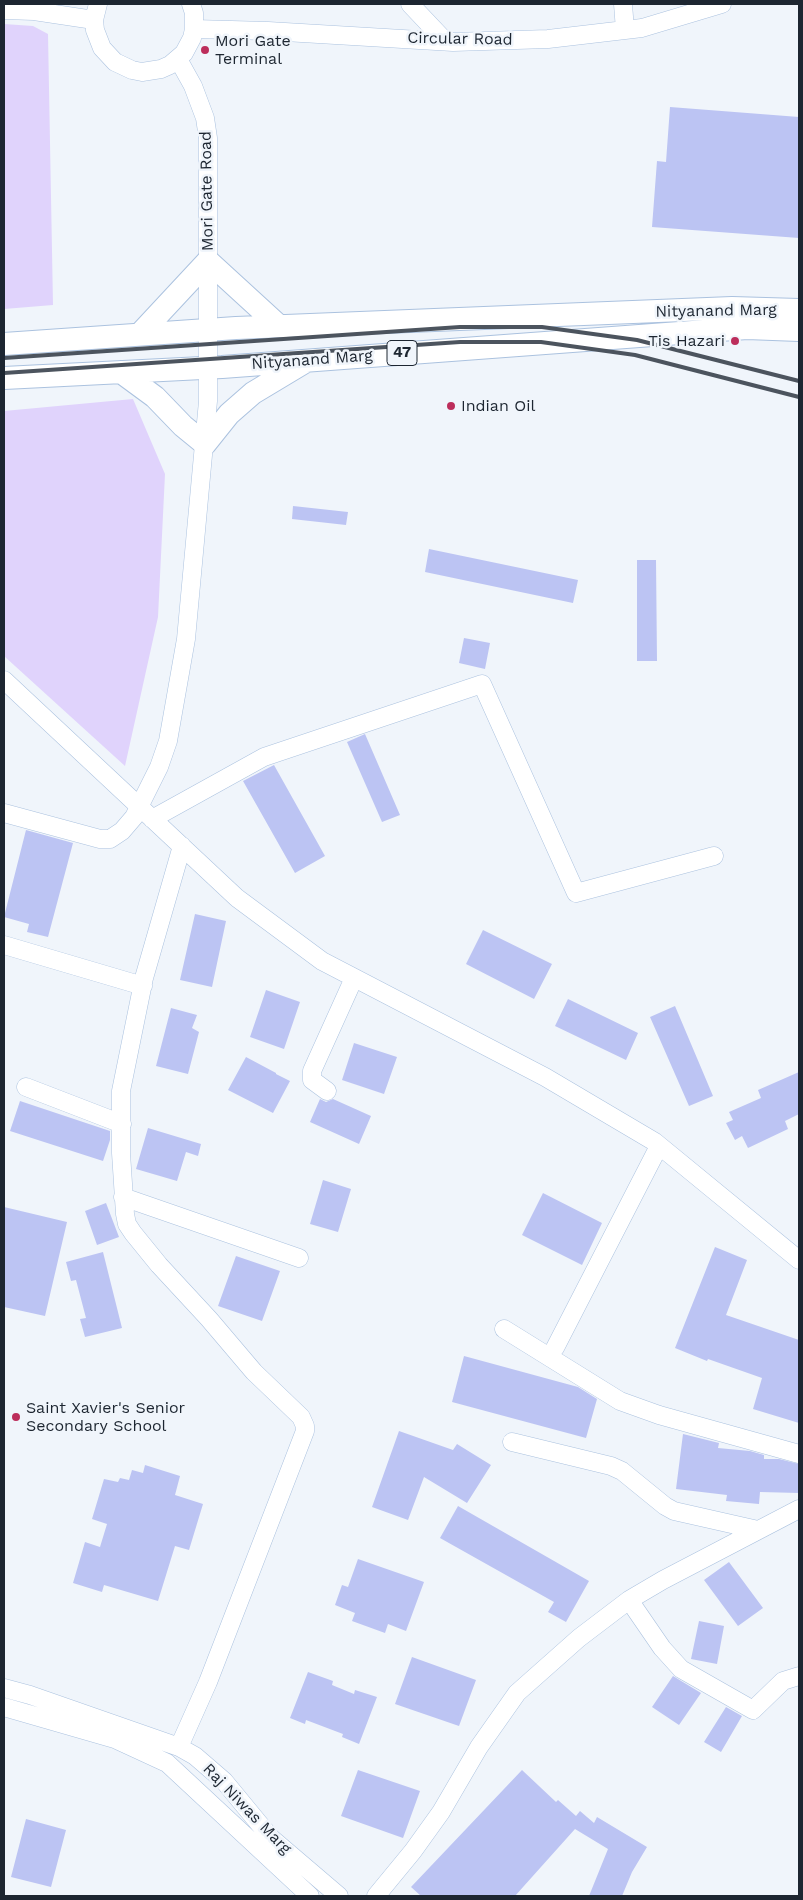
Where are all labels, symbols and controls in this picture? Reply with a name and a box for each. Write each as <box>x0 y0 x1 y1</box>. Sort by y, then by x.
street label: Circular Road <box>407 28 513 50</box>
place label: Mori Gate Terminal <box>215 31 291 69</box>
marker: Mori Gate Terminal <box>199 44 211 56</box>
street label: Mori Gate Road <box>196 131 218 251</box>
street label: Nityanand Marg <box>655 300 777 322</box>
place label: Tis Hazari <box>648 331 725 351</box>
marker: Tis Hazari <box>729 335 741 347</box>
road number: 47 <box>387 340 417 366</box>
street label: Nityanand Marg <box>251 346 373 374</box>
place label: Indian Oil <box>461 396 535 416</box>
marker: Indian Oil <box>445 400 457 412</box>
place label: Saint Xavier's Senior Secondary School <box>26 1398 185 1436</box>
marker: Saint Xavier's Senior Secondary School <box>10 1411 22 1423</box>
street label: Raj Niwas Marg <box>199 1760 295 1858</box>

